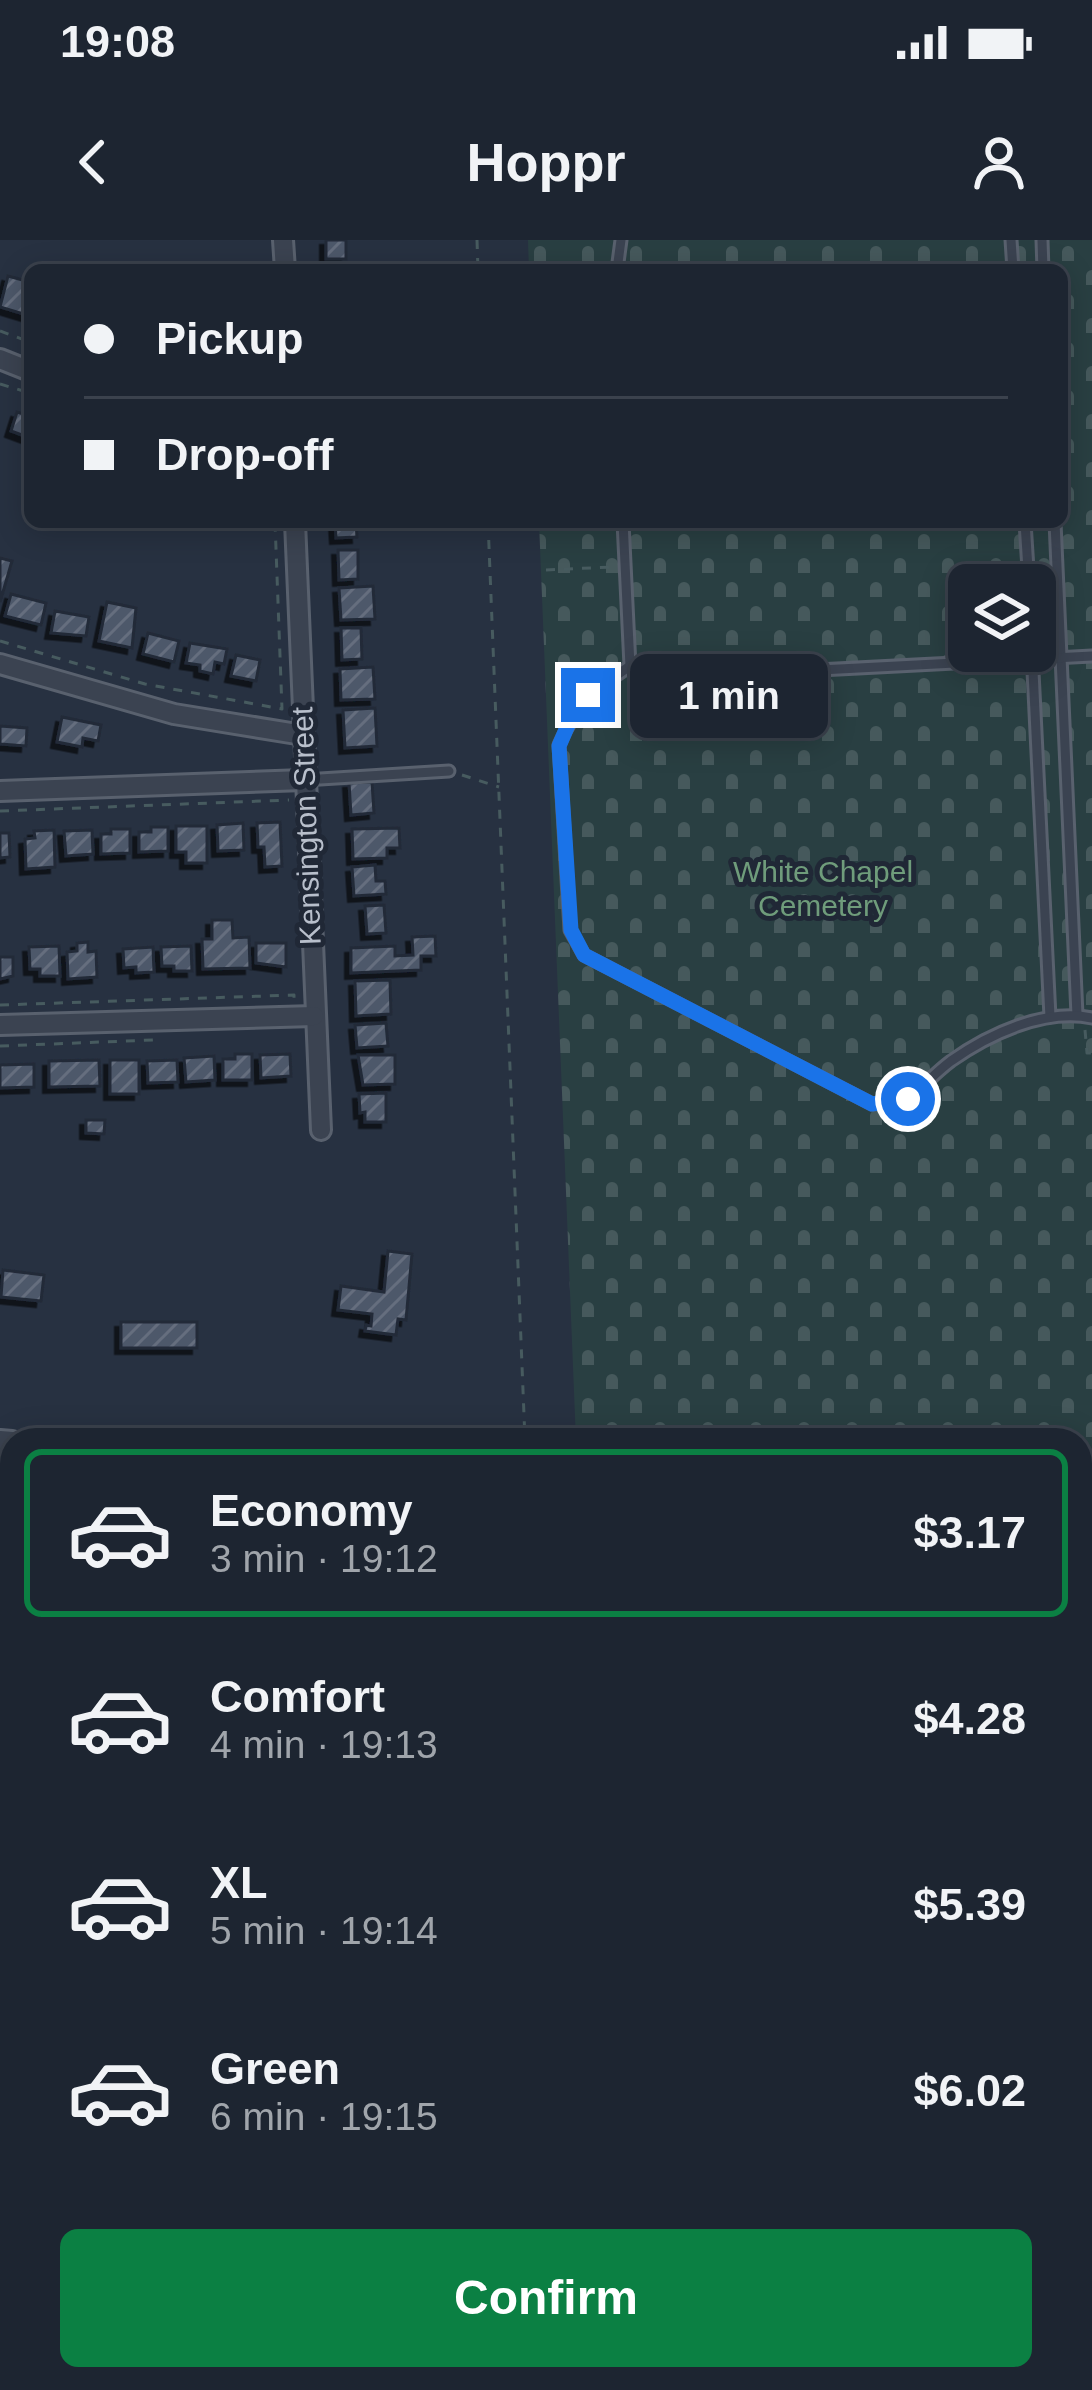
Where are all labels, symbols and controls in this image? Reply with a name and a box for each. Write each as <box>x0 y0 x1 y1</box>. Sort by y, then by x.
text: 19:08 <box>60 16 175 67</box>
icon: back <box>60 129 126 195</box>
icon: person <box>966 129 1032 195</box>
text: Hoppr <box>467 132 625 192</box>
text: Pickup <box>156 313 304 364</box>
text: Drop-off <box>156 429 333 480</box>
map controls <box>948 564 1056 672</box>
button: layers <box>948 564 1056 672</box>
callout: 1 min <box>630 653 828 737</box>
route end <box>561 668 615 722</box>
text: 1 min <box>678 674 780 717</box>
street label: Kensington Street <box>285 706 327 946</box>
park label: White Chapel Cemetery <box>733 855 913 922</box>
route start <box>881 1072 935 1126</box>
icon: car <box>66 1479 174 1587</box>
text: Economy <box>210 1485 413 1536</box>
text: $3.17 <box>913 1507 1026 1558</box>
text: 3 min · 19:12 <box>210 1537 438 1580</box>
icon: car <box>66 1665 174 1773</box>
text: Comfort <box>210 1671 385 1722</box>
text: $4.28 <box>913 1693 1026 1744</box>
text: 4 min · 19:13 <box>210 1723 438 1766</box>
icon: car <box>66 1851 174 1959</box>
text: XL <box>210 1857 268 1908</box>
text: $5.39 <box>913 1879 1026 1930</box>
text: 5 min · 19:14 <box>210 1909 438 1952</box>
icon: car <box>66 2037 174 2145</box>
text: Green <box>210 2043 340 2094</box>
text: $6.02 <box>913 2065 1026 2116</box>
text: 6 min · 19:15 <box>210 2095 438 2138</box>
button: Confirm <box>60 2229 1032 2367</box>

